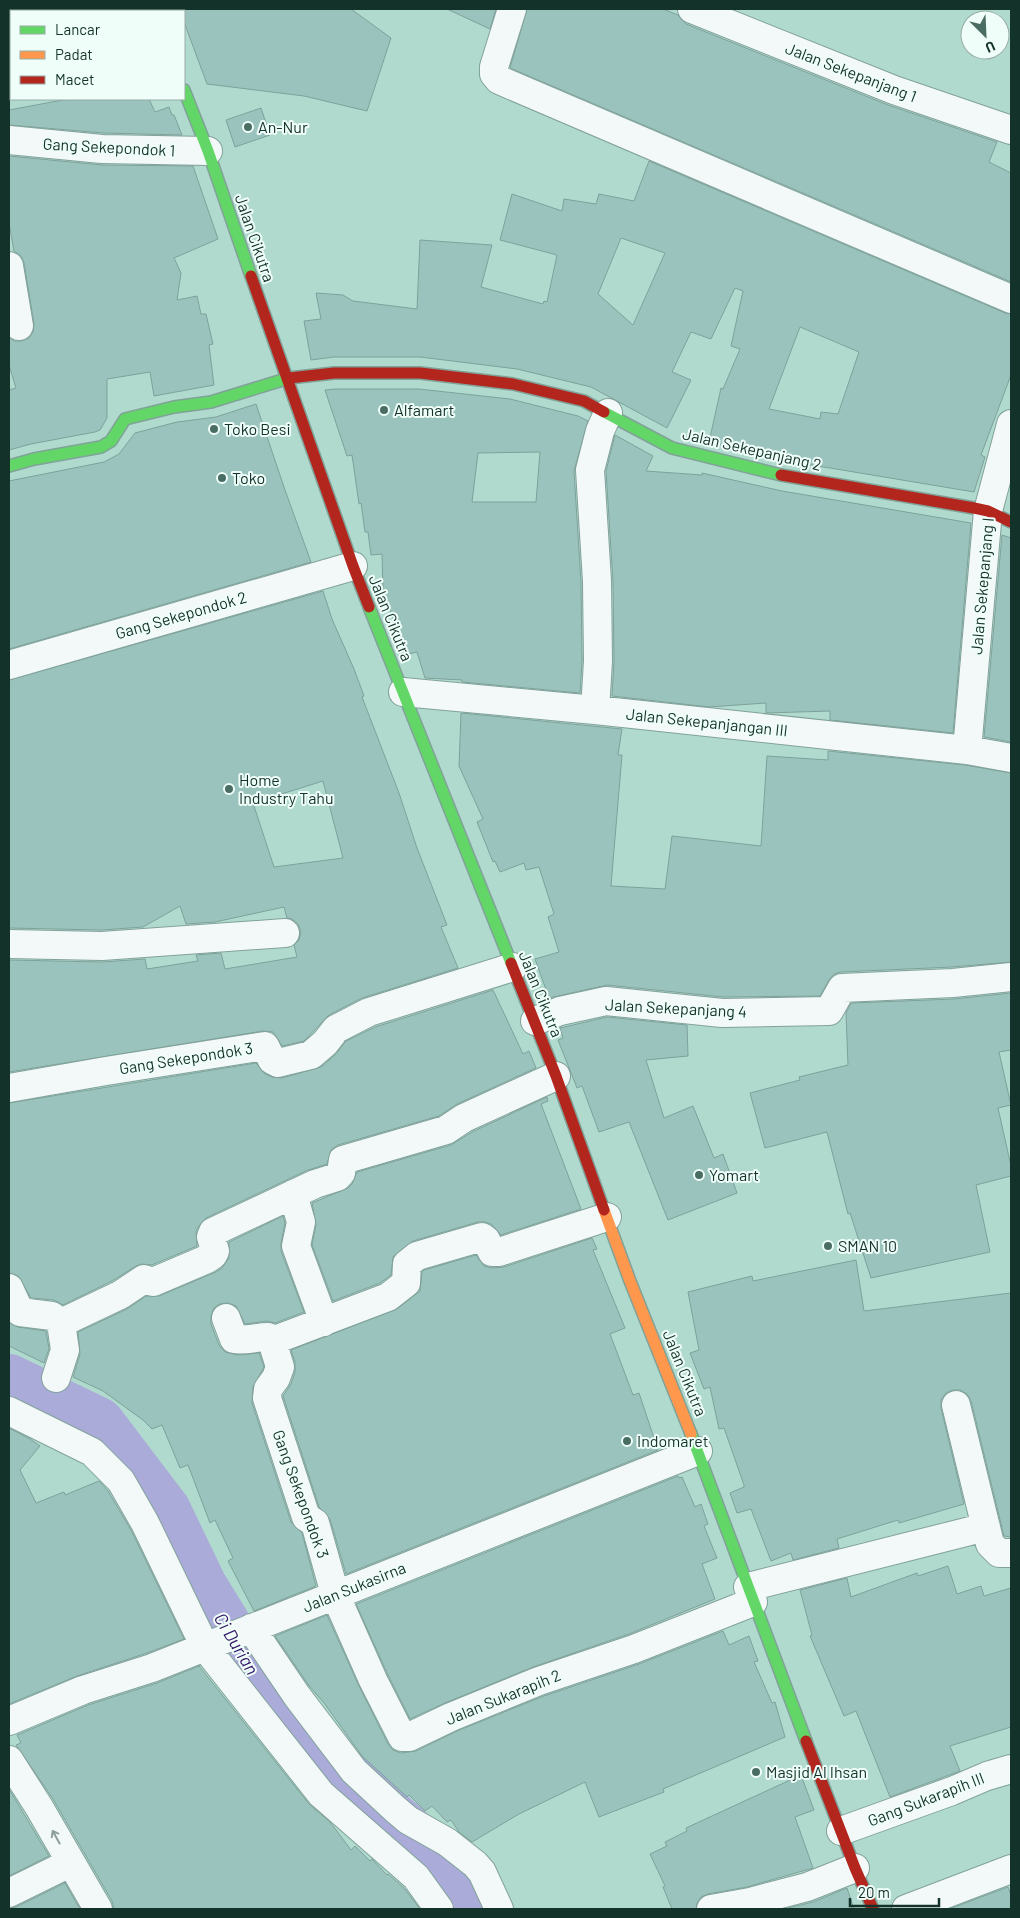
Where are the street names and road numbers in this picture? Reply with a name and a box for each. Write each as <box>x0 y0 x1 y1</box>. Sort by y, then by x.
street label: Jalan Sekepanjang 1 <box>783 38 919 105</box>
street label: Gang Sekepondok 1 <box>42 134 176 159</box>
street label: Jalan Cikutra <box>232 192 279 284</box>
street label: Jalan Sekepanjang 2 <box>681 423 823 474</box>
street label: Jalan Sekepanjang I <box>966 517 997 655</box>
street label: Jalan Cikutra <box>366 572 417 664</box>
street label: Gang Sekepondok 2 <box>113 587 249 642</box>
street label: Jalan Sekepanjangan III <box>625 704 789 739</box>
street label: Jalan Cikutra <box>516 948 567 1040</box>
street label: Jalan Sekepanjang 4 <box>605 994 747 1021</box>
street label: Gang Sekepondok 3 <box>118 1038 254 1077</box>
street label: Jalan Cikutra <box>660 1327 711 1419</box>
street label: Gang Sekepondok 3 <box>269 1427 334 1561</box>
street label: Jalan Sukasirna <box>300 1557 408 1616</box>
street label: Jalan Sukarapih 2 <box>443 1665 563 1728</box>
street label: Gang Sukarapih III <box>865 1768 987 1830</box>

